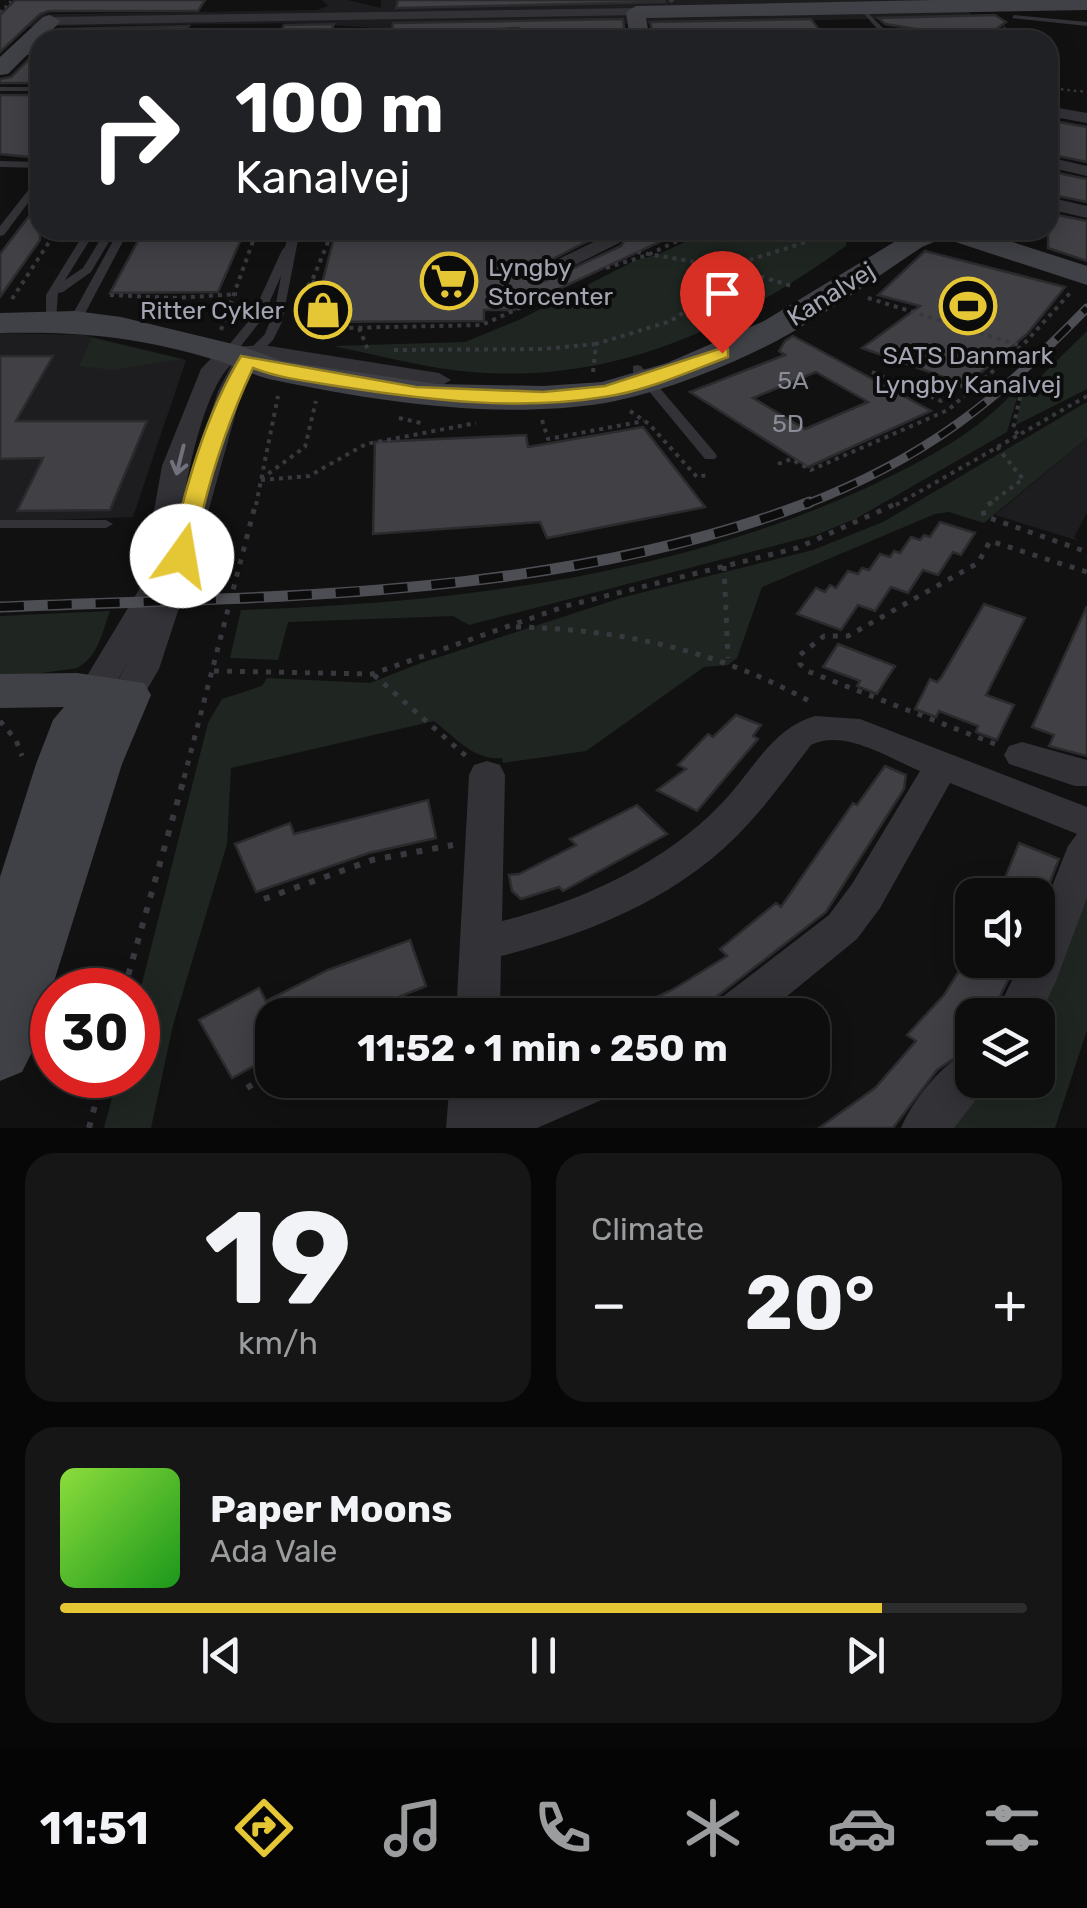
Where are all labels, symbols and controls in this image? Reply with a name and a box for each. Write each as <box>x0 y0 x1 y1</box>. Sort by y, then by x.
text: 100 m <box>235 67 444 150</box>
icon: right <box>70 70 200 200</box>
text: Kanalvej <box>235 151 410 204</box>
supermarket icon: Lyngby Storcenter <box>419 251 479 311</box>
pin <box>680 251 765 354</box>
place label: Lyngby Storcenter <box>488 253 613 311</box>
street label: Kanalvej <box>782 256 880 332</box>
icon: arrive <box>695 266 750 321</box>
sports icon: SATS Danmark Lyngby Kanalvej <box>938 276 998 336</box>
shop icon: Ritter Cykler <box>293 280 353 340</box>
place label: Ritter Cykler <box>140 296 284 325</box>
place label: SATS Danmark Lyngby Kanalvej <box>875 341 1061 399</box>
house number: 5A <box>777 366 809 395</box>
house number: 5D <box>772 409 804 438</box>
one-way arrow <box>169 444 188 475</box>
position arrow <box>130 504 234 608</box>
map controls <box>955 878 1055 1098</box>
button: sound <box>955 878 1055 978</box>
speed limit sign: 30 <box>30 968 160 1098</box>
button: layers <box>955 998 1055 1098</box>
text: 11:52 · 1 min · 250 m <box>357 1025 728 1071</box>
text: 19 <box>204 1181 352 1336</box>
text: Climate <box>591 1210 704 1248</box>
text: 20° <box>744 1259 875 1348</box>
text: − <box>591 1272 627 1337</box>
text: + <box>993 1272 1027 1337</box>
text: km/h <box>238 1324 318 1362</box>
text: Paper Moons <box>210 1486 452 1532</box>
text: Ada Vale <box>210 1532 337 1570</box>
icon: previous <box>194 1628 249 1683</box>
icon: pause <box>516 1628 571 1683</box>
icon: next <box>838 1628 893 1683</box>
icon: directions <box>229 1793 299 1863</box>
icon: music <box>378 1793 448 1863</box>
icon: phone <box>528 1793 598 1863</box>
icon: climate <box>678 1793 748 1863</box>
icon: car <box>827 1793 897 1863</box>
icon: filters <box>977 1793 1047 1863</box>
text: 11:51 <box>40 1802 149 1855</box>

